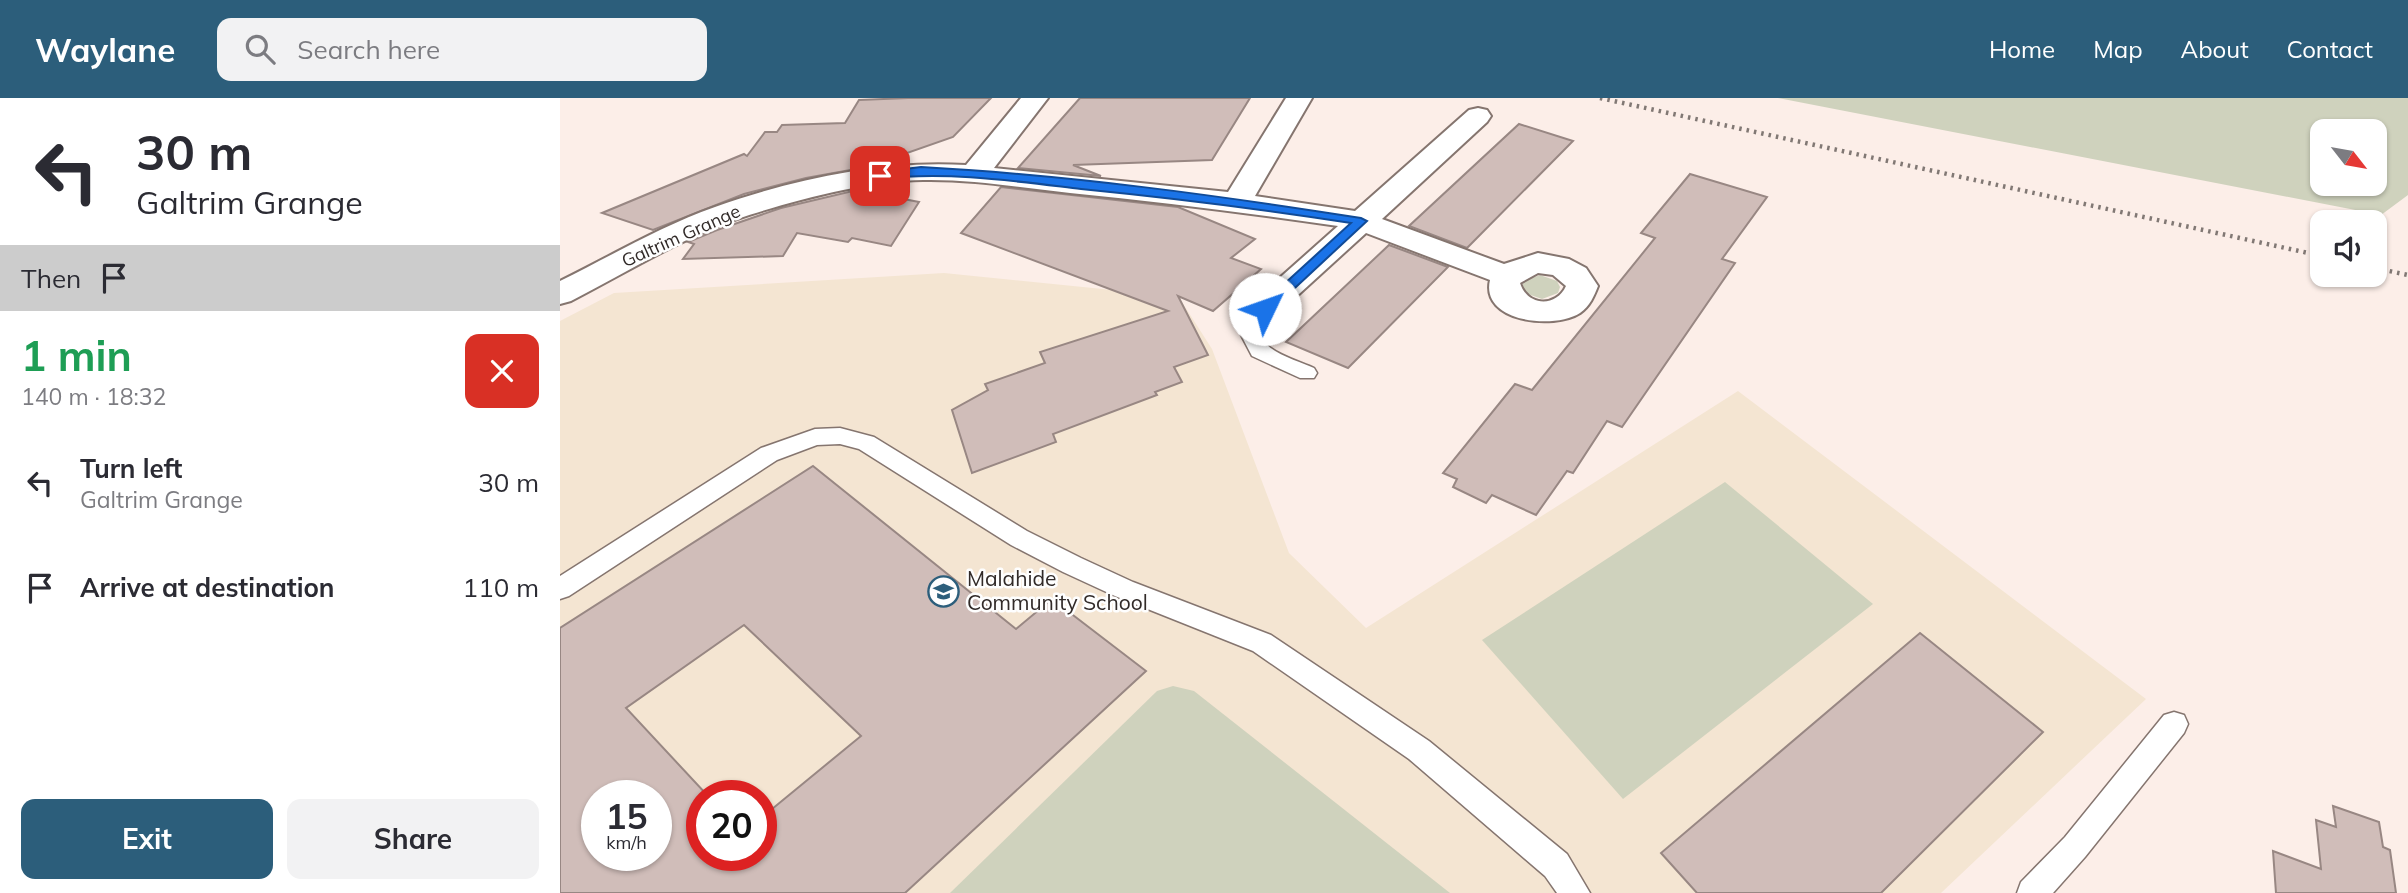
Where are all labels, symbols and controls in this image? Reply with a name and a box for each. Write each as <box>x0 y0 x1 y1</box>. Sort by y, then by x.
search box <box>217 18 707 81</box>
text: Waylane <box>35 29 175 70</box>
icon: search <box>241 30 279 68</box>
text: Search here <box>297 33 440 66</box>
text: Home <box>1989 34 2055 64</box>
text: Map <box>2093 34 2143 64</box>
text: About <box>2181 34 2249 64</box>
text: Contact <box>2287 34 2373 64</box>
north arrow <box>2310 119 2387 196</box>
map controls <box>2310 119 2387 287</box>
text: 30 m <box>136 121 252 182</box>
icon: left <box>21 126 112 217</box>
pin <box>850 146 910 206</box>
icon: arrive <box>861 157 899 195</box>
text: Galtrim Grange <box>136 182 363 222</box>
street label: Galtrim Grange <box>618 199 744 272</box>
button: sound <box>2310 210 2387 287</box>
icon: arrive <box>95 259 133 297</box>
text: Then <box>21 262 81 295</box>
position arrow <box>1228 272 1302 346</box>
text: 1 min <box>21 329 132 382</box>
button: close <box>465 334 539 408</box>
text: 140 m · 18:32 <box>21 382 166 411</box>
text: Turn left <box>80 452 182 485</box>
icon: left <box>21 464 59 502</box>
text: 30 m <box>478 466 539 499</box>
text: Galtrim Grange <box>80 485 243 514</box>
place label: Malahide Community School <box>967 565 1148 615</box>
icon: arrive <box>21 569 59 607</box>
text: Arrive at destination <box>80 571 335 604</box>
text: 110 m <box>463 571 539 604</box>
school or university icon: Malahide Community School <box>927 574 961 608</box>
speed limit sign: 20 <box>686 780 777 871</box>
text: 15 <box>605 794 648 838</box>
button: Exit <box>21 799 273 879</box>
button: Share <box>287 799 539 879</box>
text: km/h <box>606 831 647 854</box>

